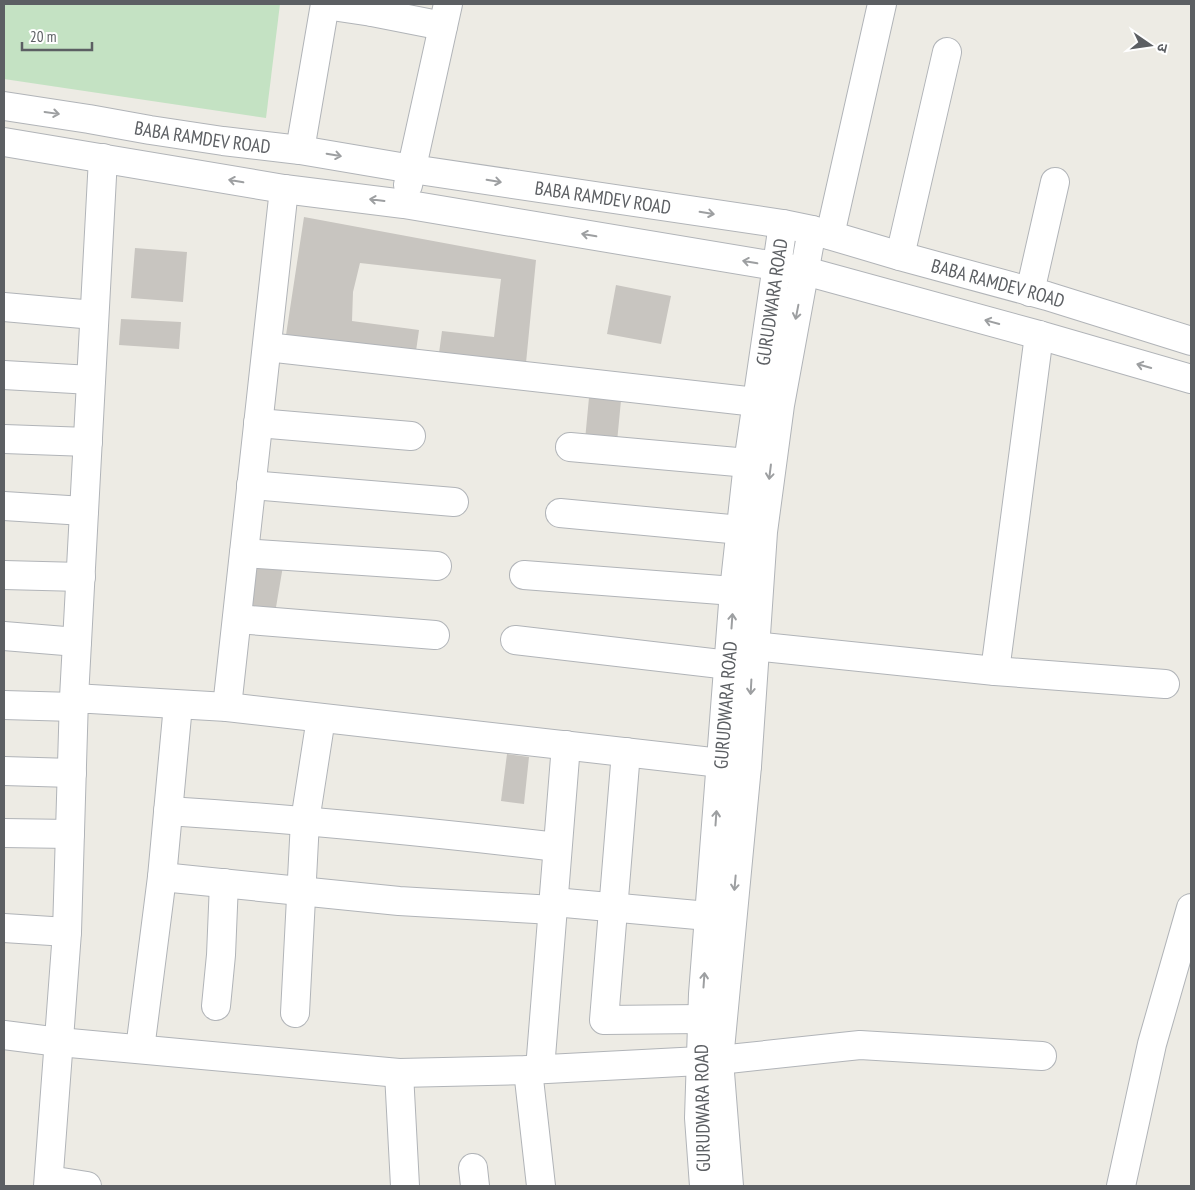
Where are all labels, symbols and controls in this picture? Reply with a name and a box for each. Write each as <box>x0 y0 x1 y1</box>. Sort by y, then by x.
scale bar <box>22 20 92 52</box>
north arrow <box>1125 20 1175 70</box>
text: 20 m <box>30 27 56 46</box>
text: उ <box>1153 42 1172 55</box>
one-way arrow <box>44 108 60 118</box>
street label: BABA RAMDEV ROAD <box>133 115 272 158</box>
one-way arrow <box>325 151 341 161</box>
one-way arrow <box>228 175 244 185</box>
street label: BABA RAMDEV ROAD <box>533 175 673 219</box>
one-way arrow <box>486 177 502 187</box>
one-way arrow <box>370 195 386 205</box>
one-way arrow <box>698 208 714 218</box>
one-way arrow <box>582 229 598 239</box>
street label: GURUDWARA ROAD <box>750 237 793 367</box>
street label: BABA RAMDEV ROAD <box>929 253 1068 313</box>
one-way arrow <box>742 256 758 266</box>
one-way arrow <box>792 304 802 320</box>
one-way arrow <box>984 317 1000 327</box>
one-way arrow <box>1137 360 1153 370</box>
one-way arrow <box>765 464 775 480</box>
one-way arrow <box>727 614 737 630</box>
street label: GURUDWARA ROAD <box>708 640 742 770</box>
one-way arrow <box>747 678 756 694</box>
one-way arrow <box>711 810 721 826</box>
one-way arrow <box>731 875 740 891</box>
one-way arrow <box>699 973 708 989</box>
street label: GURUDWARA ROAD <box>689 1044 715 1172</box>

